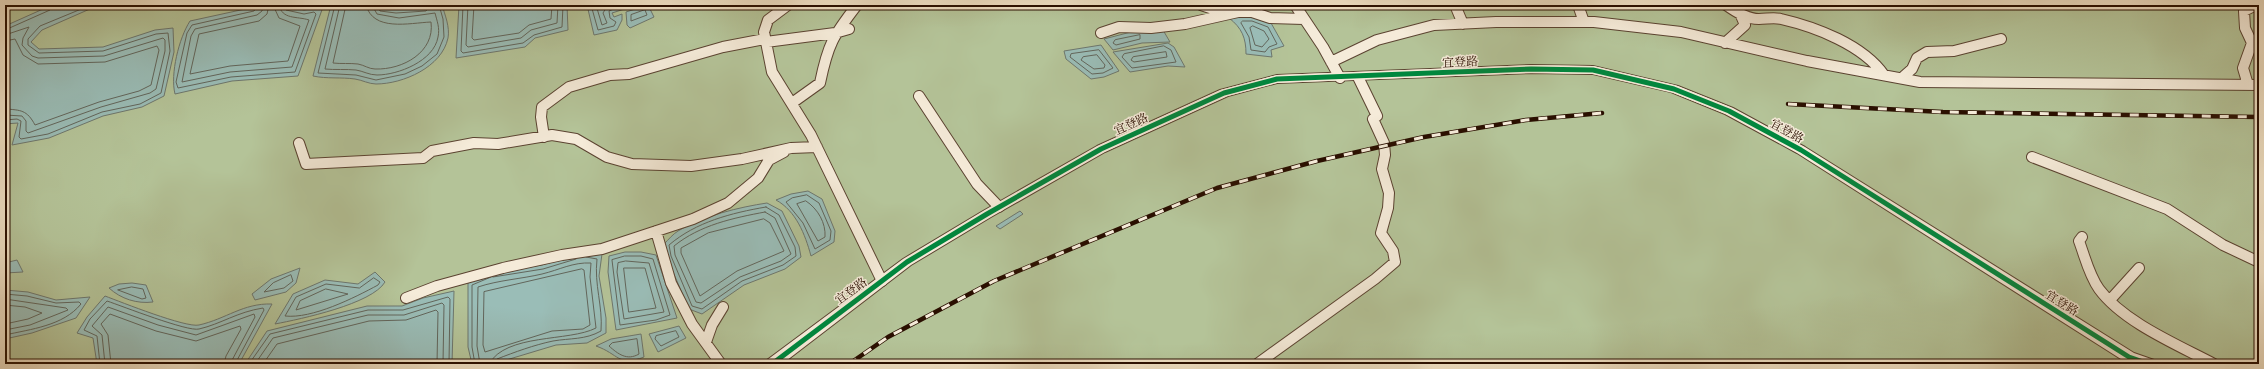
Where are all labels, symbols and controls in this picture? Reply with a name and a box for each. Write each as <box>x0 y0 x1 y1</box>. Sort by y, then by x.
street label: 宜登路 <box>1442 52 1478 71</box>
street label: 宜登路 <box>1111 108 1151 139</box>
street label: 宜登路 <box>1767 114 1807 147</box>
street label: 宜登路 <box>831 273 870 308</box>
street label: 宜登路 <box>2042 286 2082 319</box>

